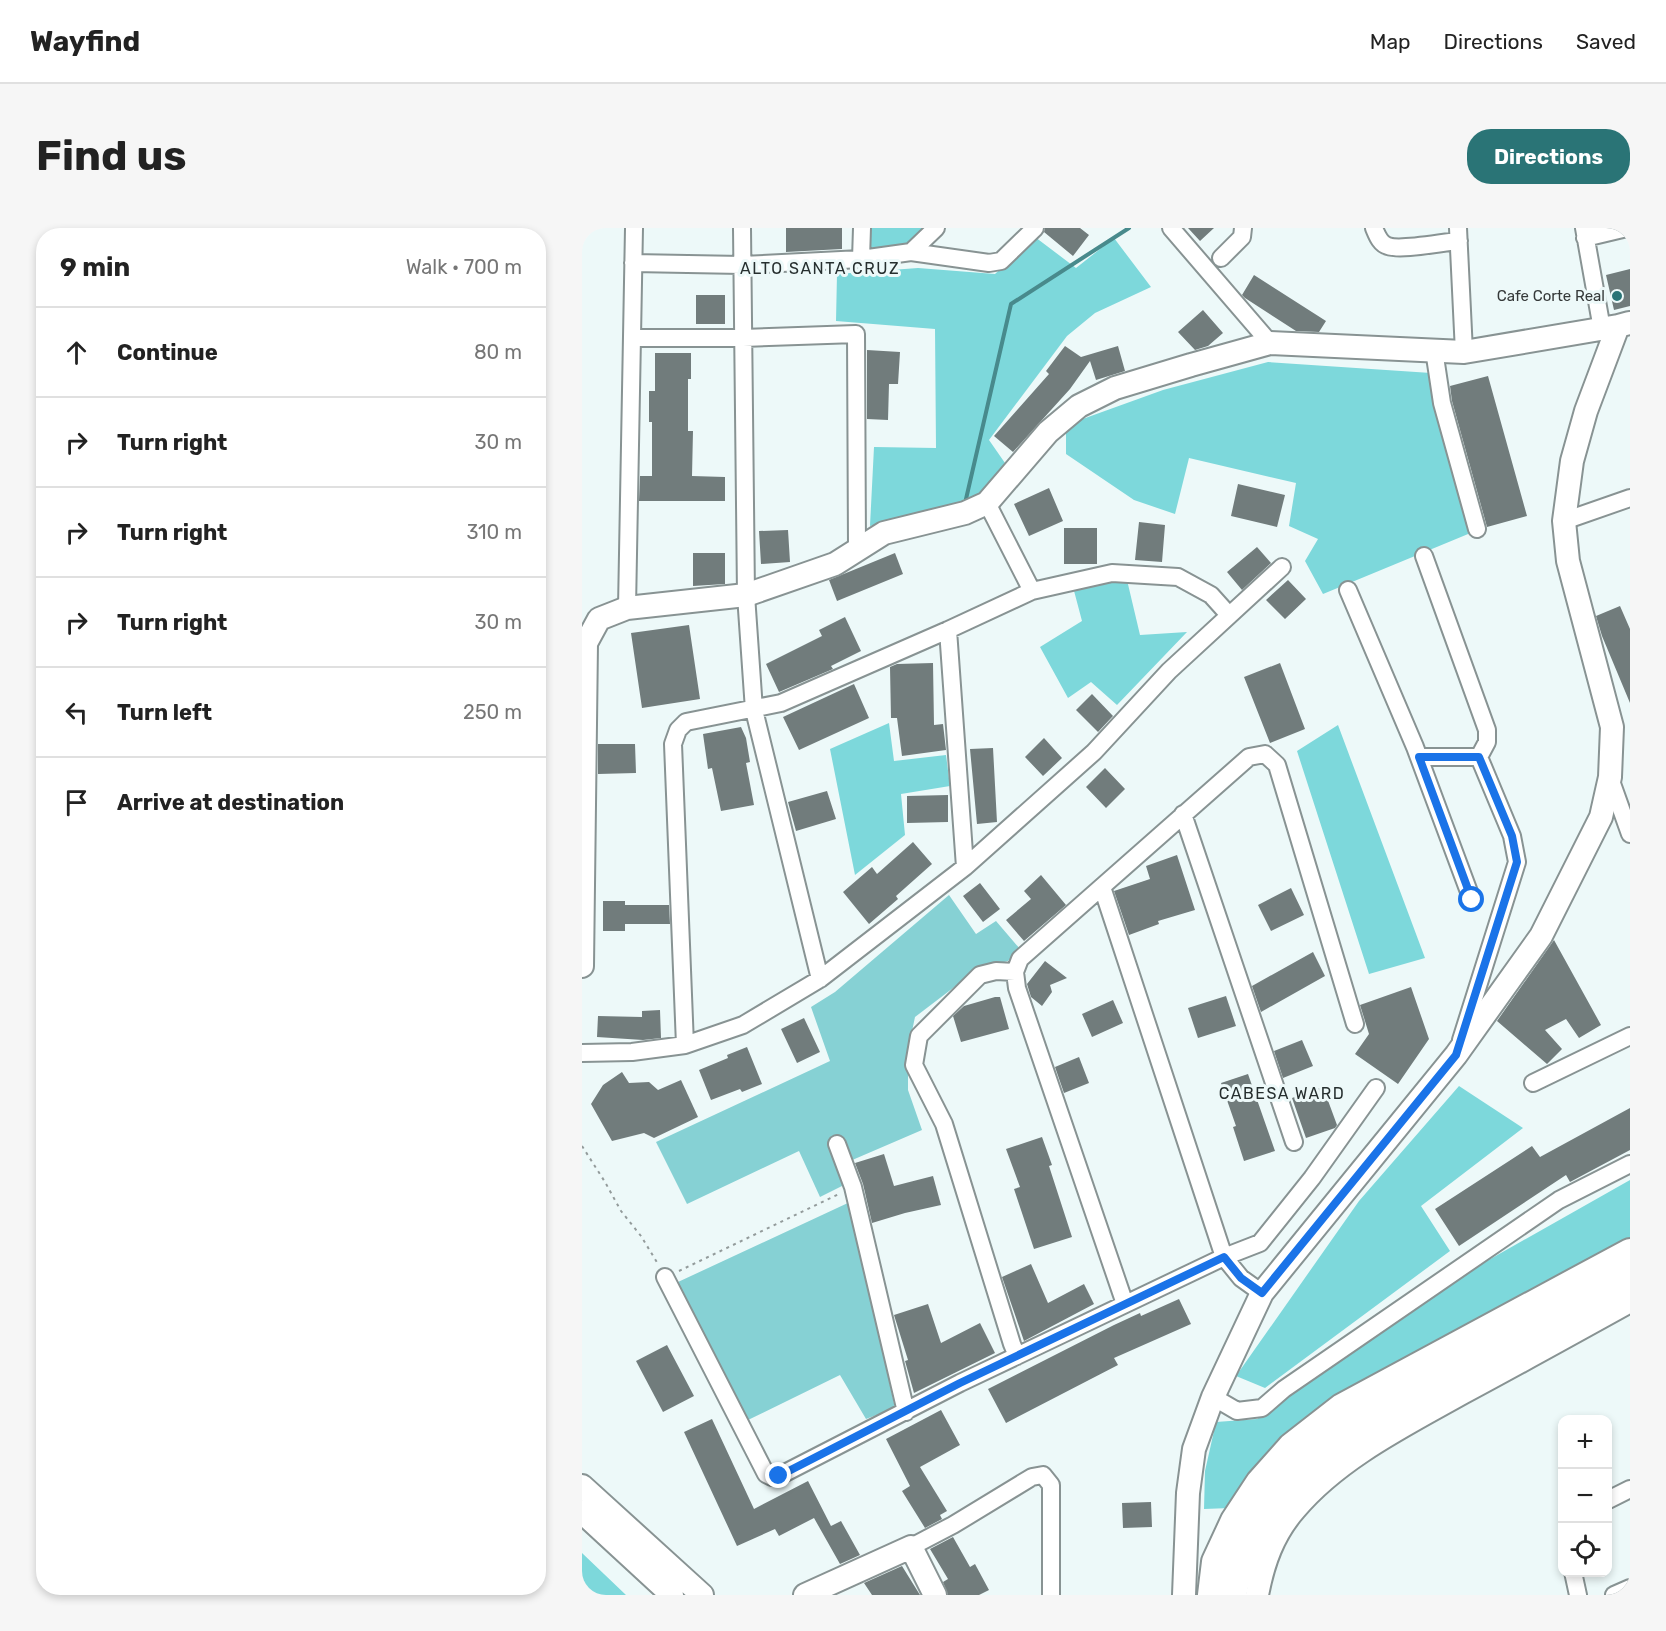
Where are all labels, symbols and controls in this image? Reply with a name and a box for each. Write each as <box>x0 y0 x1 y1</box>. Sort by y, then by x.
text: Wayfind <box>30 25 140 58</box>
text: Map <box>1370 29 1411 54</box>
text: Directions <box>1444 29 1543 54</box>
text: Saved <box>1576 29 1636 54</box>
button: Directions <box>1467 129 1630 184</box>
text: Find us <box>36 131 187 181</box>
text: 9 min <box>60 252 130 283</box>
text: Walk · 700 m <box>406 255 522 279</box>
district label: ALTO SANTA CRUZ <box>740 259 900 278</box>
place label: Cafe Corte Real <box>1497 287 1605 305</box>
marker: Cafe Corte Real <box>1610 289 1624 303</box>
icon: ahead <box>60 336 93 369</box>
text: Continue <box>117 339 218 366</box>
text: 80 m <box>474 340 522 364</box>
icon: right <box>60 426 93 459</box>
text: Turn right <box>117 429 227 456</box>
text: 30 m <box>475 430 522 454</box>
icon: right <box>60 516 93 549</box>
text: Turn right <box>117 519 227 546</box>
text: 310 m <box>466 520 522 544</box>
icon: right <box>60 606 93 639</box>
text: Turn right <box>117 609 227 636</box>
text: 30 m <box>475 610 522 634</box>
icon: left <box>60 696 93 729</box>
text: Turn left <box>117 699 212 726</box>
text: 250 m <box>463 700 522 724</box>
icon: arrive <box>60 786 93 819</box>
text: Arrive at destination <box>117 789 344 816</box>
route start <box>1458 886 1484 912</box>
district label: CABESA WARD <box>1219 1084 1345 1103</box>
map controls <box>1558 1415 1612 1577</box>
button: + <box>1558 1415 1612 1469</box>
route end <box>765 1462 791 1488</box>
button: − <box>1558 1469 1612 1523</box>
button: locate <box>1558 1523 1612 1577</box>

